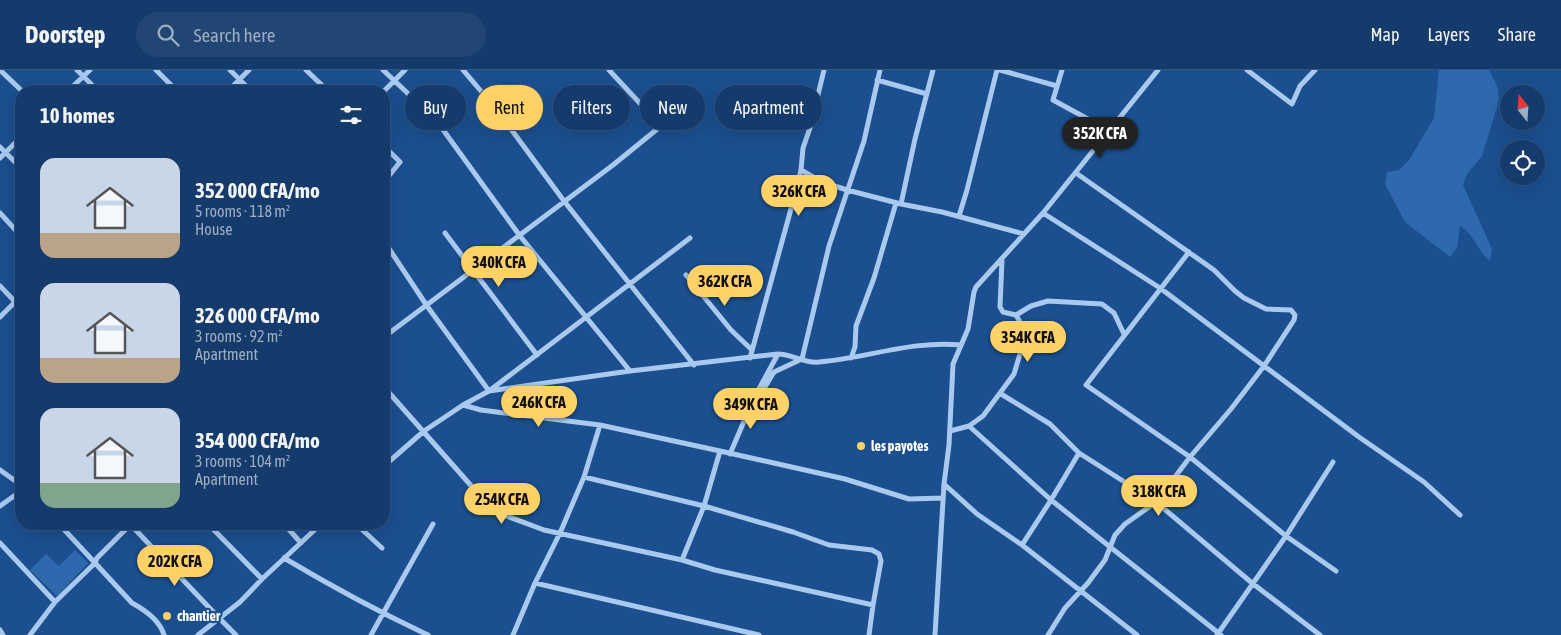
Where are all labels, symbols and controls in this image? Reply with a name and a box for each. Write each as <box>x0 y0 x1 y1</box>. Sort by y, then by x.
search box <box>136 12 486 57</box>
text: Doorstep <box>25 21 106 48</box>
icon: search <box>154 21 182 49</box>
text: Search here <box>194 24 275 46</box>
text: Map <box>1370 24 1399 45</box>
text: Layers <box>1427 24 1470 45</box>
text: Share <box>1498 24 1536 45</box>
chip: Buy <box>405 85 466 130</box>
chip: Rent <box>476 85 543 130</box>
chip: Filters <box>553 85 630 130</box>
chip: New <box>640 85 705 130</box>
chip: Apartment <box>715 85 822 130</box>
north arrow <box>1500 85 1545 130</box>
map controls <box>1500 85 1545 185</box>
icon: filters <box>337 101 365 129</box>
text: 10 homes <box>40 103 115 127</box>
pin: 352K CFA <box>1048 116 1152 159</box>
text: 352K CFA <box>1073 124 1127 142</box>
button: locate <box>1500 140 1545 185</box>
pin: 326K CFA <box>747 174 851 217</box>
icon: home <box>80 178 140 238</box>
text: 352 000 CFA/mo <box>195 178 320 202</box>
text: 326K CFA <box>772 182 826 200</box>
text: 5 rooms · 118 m² <box>195 202 290 220</box>
text: House <box>195 220 232 238</box>
pin: 340K CFA <box>447 246 551 288</box>
text: 340K CFA <box>472 253 526 271</box>
pin: 362K CFA <box>673 264 777 307</box>
text: 362K CFA <box>698 272 752 290</box>
icon: home <box>80 303 140 363</box>
text: 326 000 CFA/mo <box>195 303 320 327</box>
pin: 354K CFA <box>976 320 1080 363</box>
text: 3 rooms · 92 m² <box>195 327 283 345</box>
text: 354K CFA <box>1001 328 1055 346</box>
text: Apartment <box>195 345 258 363</box>
pin: 246K CFA <box>487 386 591 428</box>
pin: 349K CFA <box>699 388 803 430</box>
text: 246K CFA <box>512 393 566 411</box>
text: 349K CFA <box>724 395 778 413</box>
icon: home <box>80 428 140 488</box>
text: 354 000 CFA/mo <box>195 428 320 452</box>
place label: les payotes <box>871 438 928 454</box>
marker: les payotes <box>855 440 867 452</box>
text: 3 rooms · 104 m² <box>195 452 290 470</box>
text: Apartment <box>195 470 258 488</box>
pin: 318K CFA <box>1107 474 1211 517</box>
pin: 254K CFA <box>450 482 554 525</box>
text: 318K CFA <box>1132 482 1186 500</box>
text: 254K CFA <box>475 490 529 508</box>
pin: 202K CFA <box>123 544 227 587</box>
text: 202K CFA <box>148 552 202 570</box>
place label: chantier <box>177 608 221 624</box>
marker: chantier <box>161 610 173 622</box>

